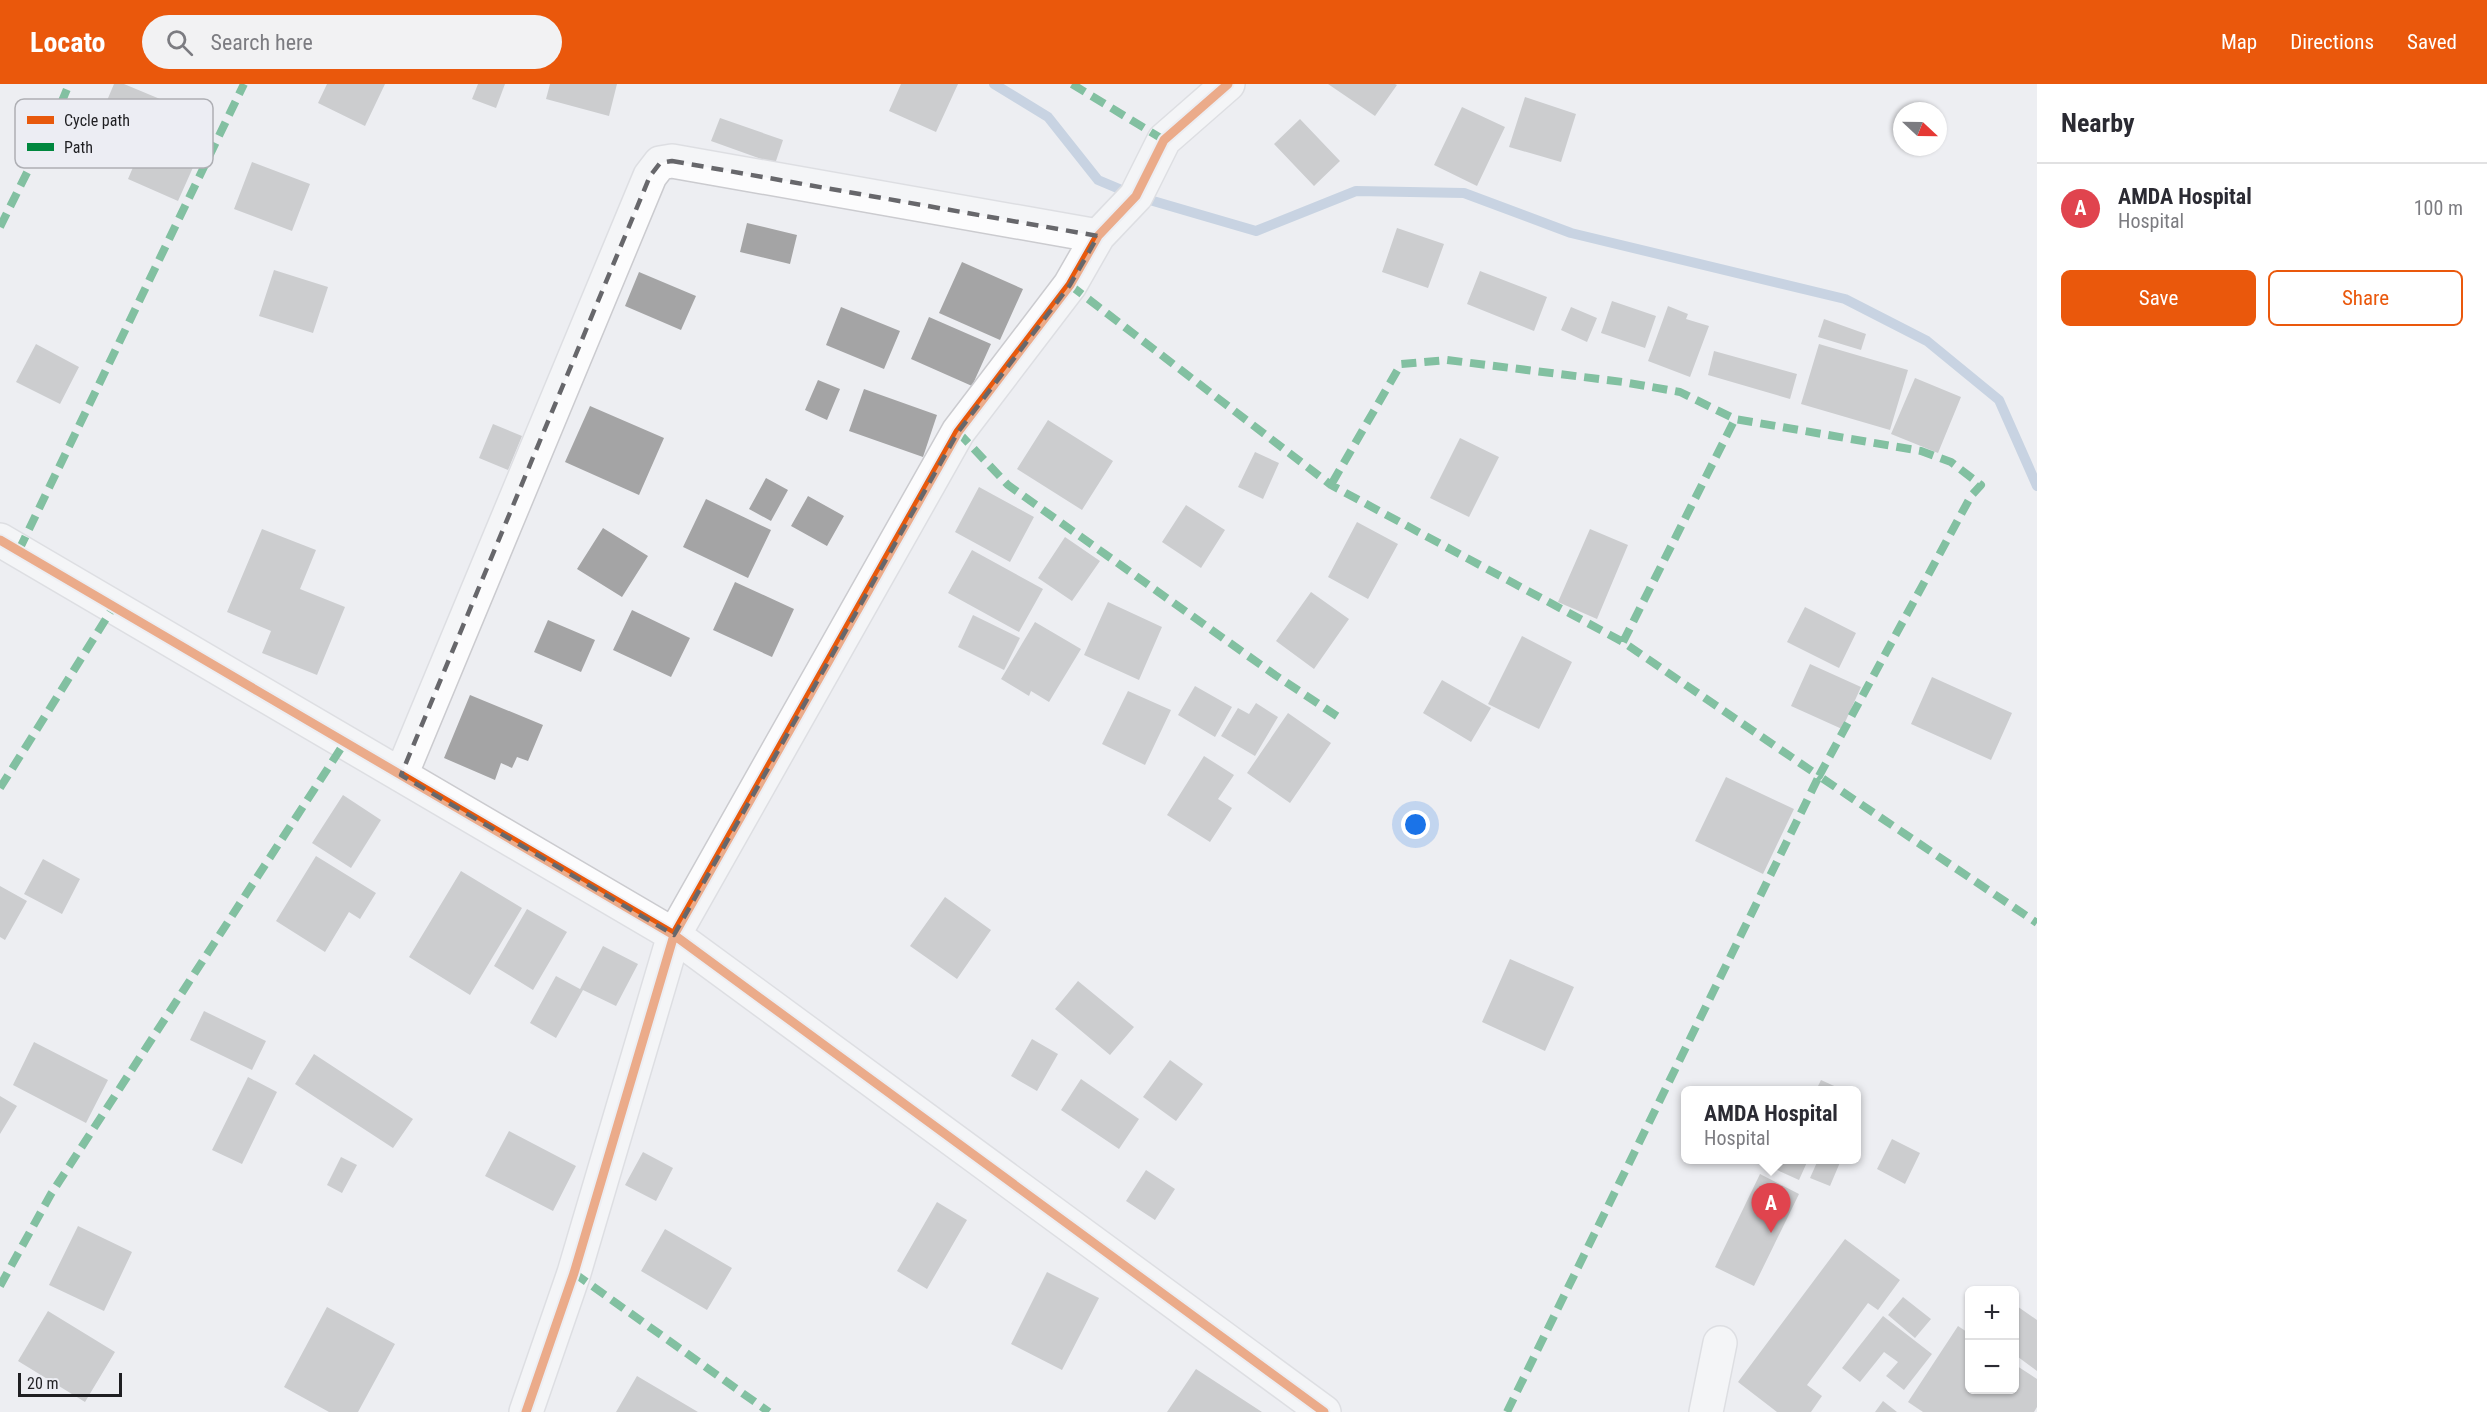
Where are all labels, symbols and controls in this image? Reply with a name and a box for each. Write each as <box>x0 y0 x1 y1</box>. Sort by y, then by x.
search box <box>142 15 562 69</box>
text: Locato <box>30 26 106 59</box>
icon: search <box>163 26 196 59</box>
text: Search here <box>211 30 313 55</box>
text: Map <box>2221 30 2257 54</box>
text: Directions <box>2290 30 2374 54</box>
text: Saved <box>2407 30 2457 54</box>
legend <box>15 99 213 168</box>
north arrow <box>1893 102 1947 156</box>
text: Nearby <box>2061 108 2135 138</box>
text: Cycle path <box>64 111 130 130</box>
text: Path <box>64 138 93 157</box>
text: AMDA Hospital <box>2118 184 2252 209</box>
text: A <box>2075 196 2086 220</box>
text: 100 m <box>2414 196 2463 220</box>
text: Hospital <box>2118 209 2184 233</box>
button: Save <box>2061 270 2256 326</box>
button: Share <box>2268 270 2463 326</box>
your location <box>1401 810 1430 839</box>
popup <box>1681 1086 1861 1164</box>
text: AMDA Hospital <box>1704 1101 1838 1126</box>
text: Hospital <box>1704 1126 1770 1150</box>
pin: A <box>1752 1184 1790 1233</box>
map controls <box>1965 1286 2019 1394</box>
button: + <box>1965 1286 2019 1340</box>
button: − <box>1965 1340 2019 1394</box>
scale bar <box>18 1370 122 1398</box>
text: 20 m <box>27 1374 59 1393</box>

